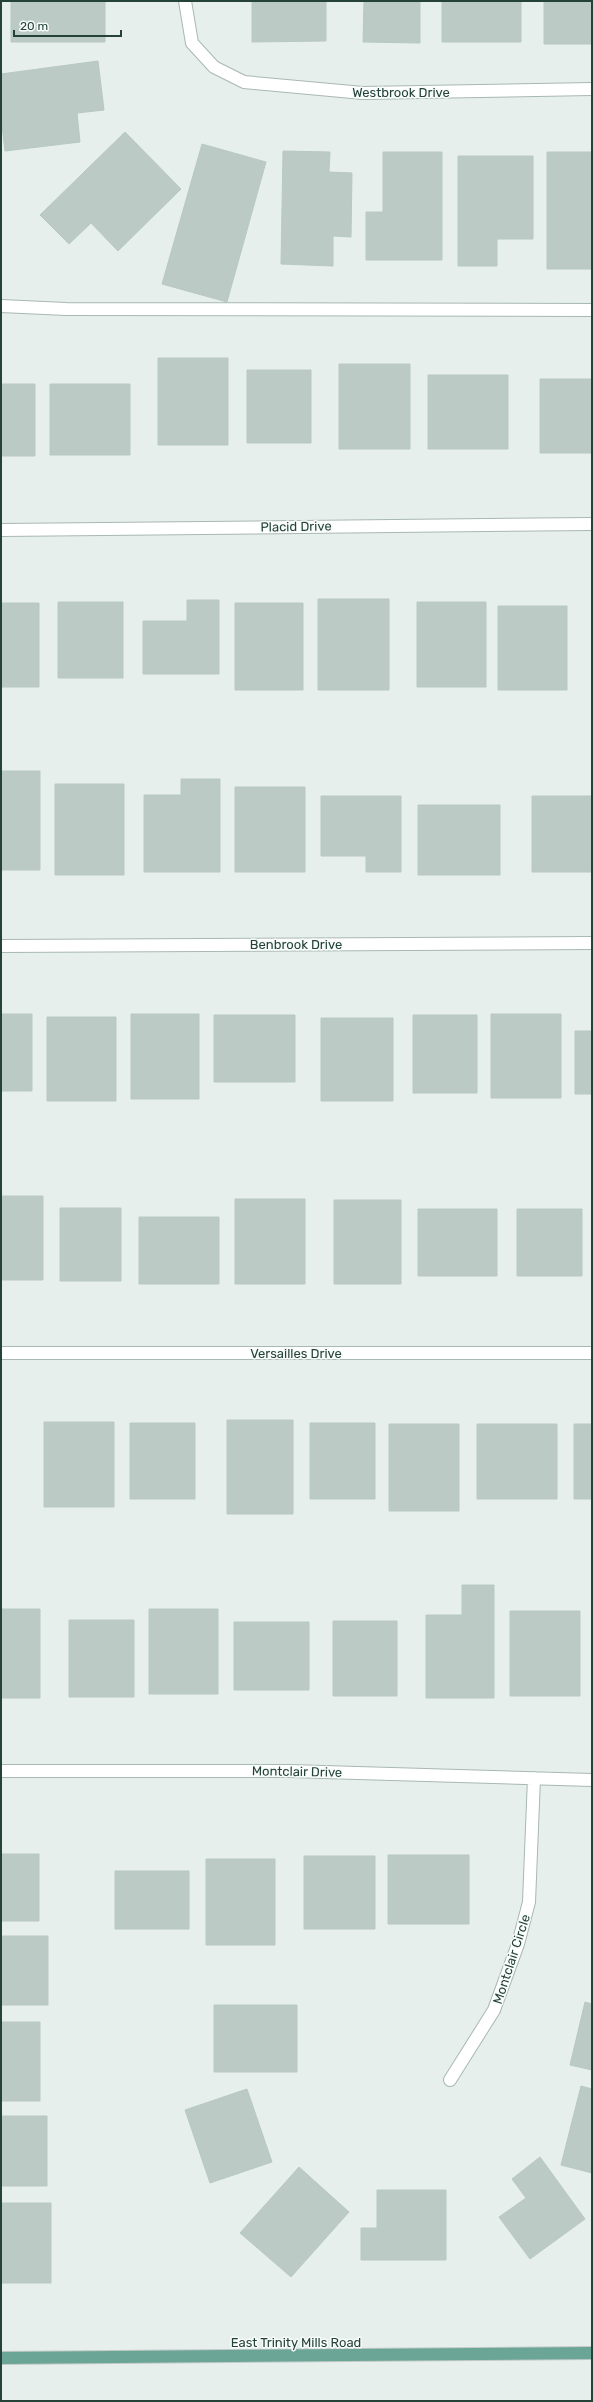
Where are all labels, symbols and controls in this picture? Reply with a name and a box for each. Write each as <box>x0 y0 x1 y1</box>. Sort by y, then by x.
scale bar <box>14 12 121 38</box>
text: 20 m <box>20 19 48 33</box>
street label: Westbrook Drive <box>352 85 450 100</box>
street label: Placid Drive <box>260 518 332 535</box>
street label: Benbrook Drive <box>250 937 342 952</box>
street label: Versailles Drive <box>250 1346 342 1361</box>
street label: Montclair Drive <box>252 1763 342 1780</box>
street label: Montclair Circle <box>490 1912 533 2006</box>
street label: East Trinity Mills Road <box>231 2335 361 2350</box>

